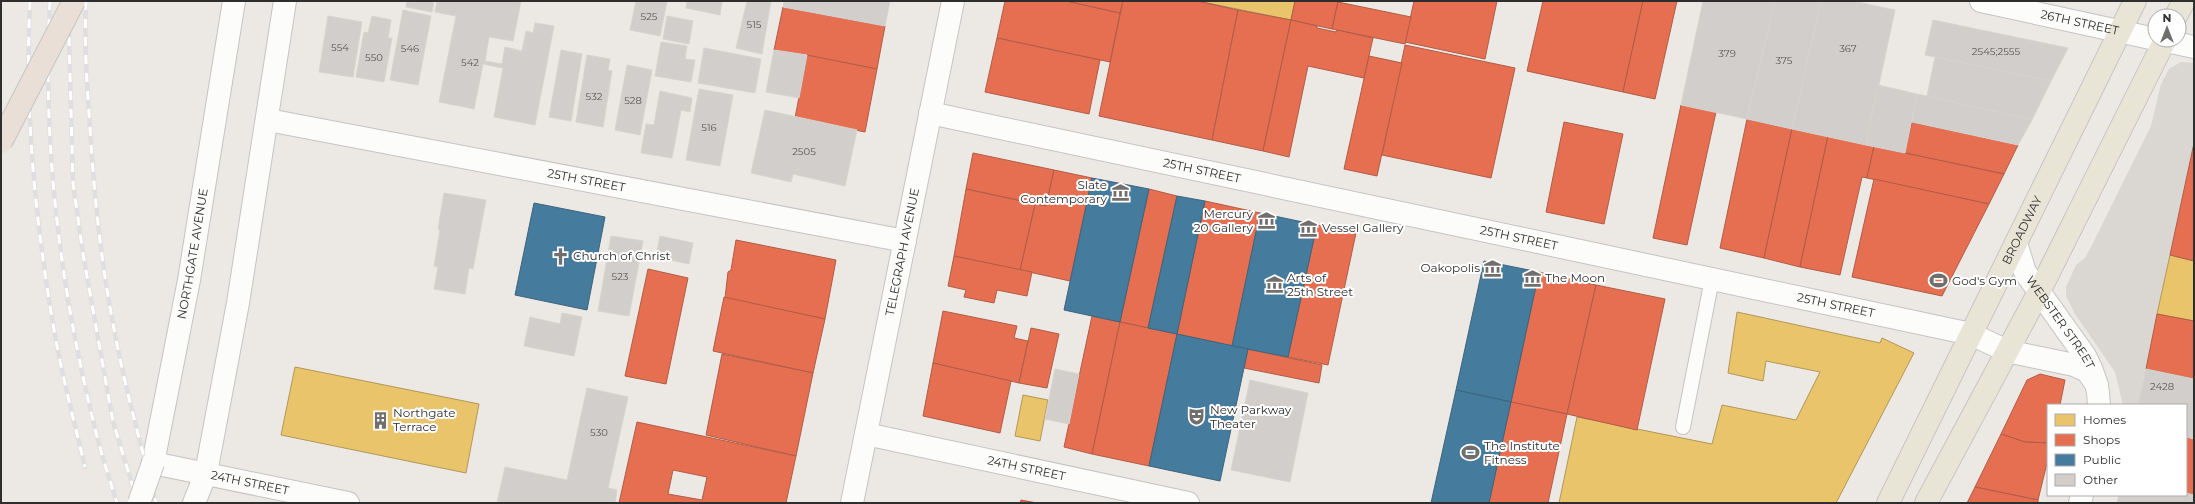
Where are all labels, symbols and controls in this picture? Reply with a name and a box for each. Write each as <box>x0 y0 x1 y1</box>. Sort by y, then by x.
street label: 26TH STREET <box>2039 6 2120 38</box>
north arrow <box>2147 8 2187 48</box>
house number: 525 <box>641 10 658 23</box>
text: N <box>2163 11 2171 25</box>
house number: 515 <box>747 18 762 31</box>
house number: 554 <box>331 41 349 54</box>
house number: 546 <box>401 42 419 55</box>
house number: 367 <box>1839 42 1857 55</box>
house number: 2545;2555 <box>1972 45 2020 58</box>
house number: 379 <box>1718 47 1736 60</box>
house number: 550 <box>365 51 383 64</box>
house number: 375 <box>1776 54 1793 67</box>
house number: 542 <box>461 56 479 69</box>
house number: 532 <box>586 90 603 103</box>
house number: 528 <box>624 94 642 107</box>
house number: 516 <box>701 121 717 134</box>
house number: 2505 <box>792 145 816 158</box>
street label: 25TH STREET <box>1162 155 1242 186</box>
street label: 25TH STREET <box>546 165 627 195</box>
place label: Slate Contemporary <box>1020 177 1107 206</box>
museum icon: Slate Contemporary <box>1110 182 1130 202</box>
street label: NORTHGATE AVENUE <box>173 187 211 320</box>
street label: TELEGRAPH AVENUE <box>882 187 922 317</box>
street label: BROADWAY <box>1999 193 2045 267</box>
place label: Mercury 20 Gallery <box>1194 206 1253 235</box>
museum icon: Mercury 20 Gallery <box>1256 211 1276 231</box>
museum icon: Vessel Gallery <box>1299 218 1319 238</box>
place label: Vessel Gallery <box>1322 220 1404 235</box>
street label: 25TH STREET <box>1479 222 1559 253</box>
church icon: Church of Christ <box>550 246 570 266</box>
place label: Church of Christ <box>573 248 670 263</box>
museum icon: Oakopolis <box>1483 258 1503 278</box>
place label: Oakopolis <box>1420 260 1480 275</box>
museum icon: The Moon <box>1522 268 1542 288</box>
house number: 523 <box>612 270 629 283</box>
place label: Arts of 25th Street <box>1287 270 1353 299</box>
place label: The Moon <box>1545 270 1605 285</box>
sports icon: God's Gym <box>1929 271 1949 291</box>
place label: God's Gym <box>1952 273 2017 288</box>
street label: WEBSTER STREET <box>2023 273 2098 371</box>
museum icon: Arts of 25th Street <box>1264 275 1284 295</box>
street label: 25TH STREET <box>1796 289 1876 320</box>
house number: 2428 <box>2150 380 2174 393</box>
place label: New Parkway Theater <box>1210 402 1292 431</box>
legend <box>2047 404 2187 496</box>
place label: Northgate Terrace <box>393 405 455 434</box>
theatre icon: New Parkway Theater <box>1187 407 1207 427</box>
building icon: Northgate Terrace <box>370 410 390 430</box>
text: Homes <box>2083 412 2126 427</box>
house number: 530 <box>590 426 608 439</box>
text: Shops <box>2083 432 2120 447</box>
place label: The Institute Fitness <box>1484 438 1560 467</box>
sports icon: The Institute Fitness <box>1461 443 1481 463</box>
street label: 24TH STREET <box>986 452 1067 484</box>
text: Public <box>2083 452 2121 467</box>
street label: 24TH STREET <box>210 467 291 498</box>
text: Other <box>2083 472 2118 487</box>

